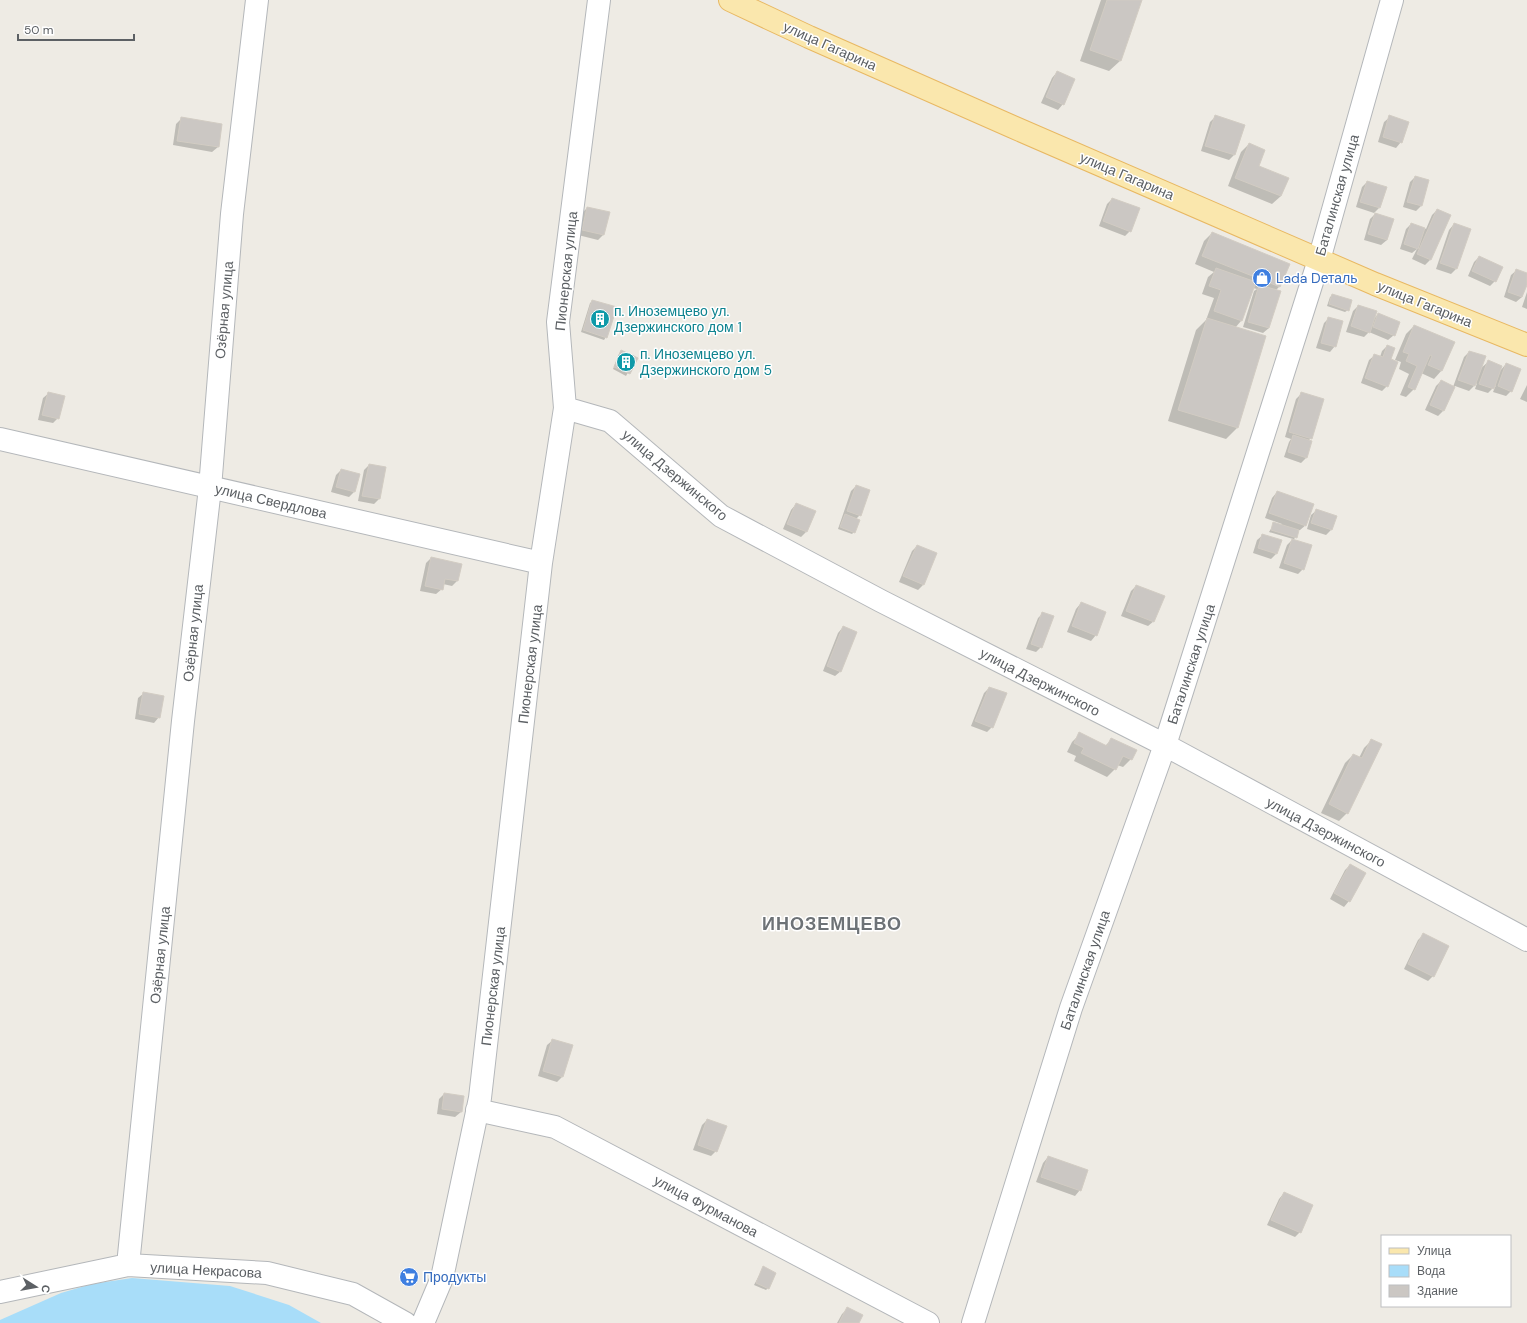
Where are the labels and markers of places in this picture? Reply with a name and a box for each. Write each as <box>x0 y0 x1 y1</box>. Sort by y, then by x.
shop icon: Lada Dеталь <box>1251 267 1273 289</box>
place label: Lada Dеталь <box>1276 269 1358 287</box>
place label: п. Иноземцево ул. Дзержинского дом 1 <box>614 302 742 336</box>
building icon: п. Иноземцево ул. Дзержинского дом 1 <box>589 308 611 330</box>
place label: п. Иноземцево ул. Дзержинского дом 5 <box>640 345 772 379</box>
building icon: п. Иноземцево ул. Дзержинского дом 5 <box>615 351 637 373</box>
supermarket icon: Продукты <box>398 1266 420 1288</box>
place label: Продукты <box>423 1268 486 1286</box>

